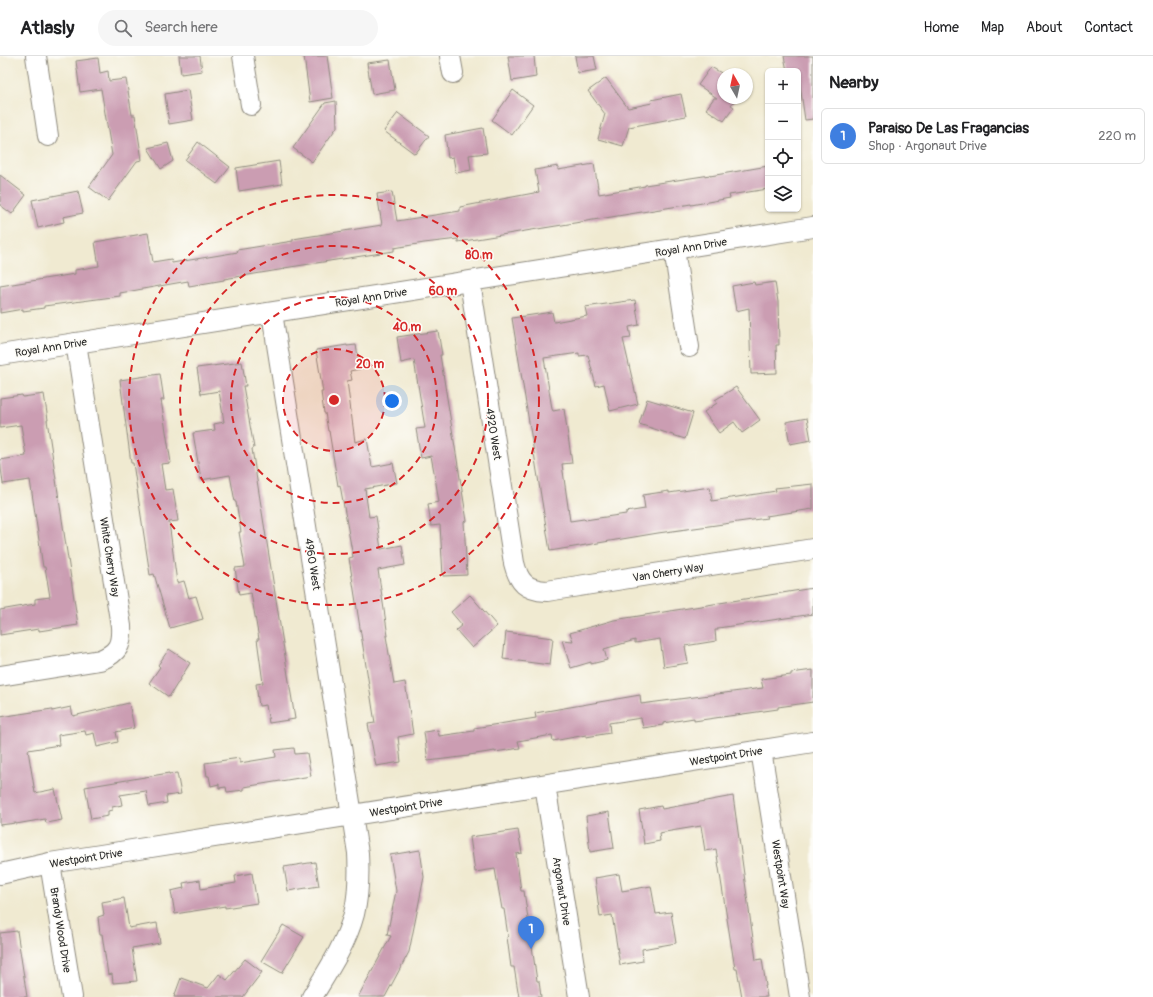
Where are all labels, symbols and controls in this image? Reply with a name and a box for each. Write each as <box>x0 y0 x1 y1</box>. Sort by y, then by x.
search box <box>98 10 378 46</box>
text: Atlasly <box>20 16 74 40</box>
icon: search <box>112 17 134 39</box>
text: Search here <box>144 18 218 37</box>
text: Home <box>924 19 959 36</box>
text: Map <box>981 19 1004 36</box>
text: About <box>1026 19 1062 36</box>
text: Contact <box>1084 19 1133 36</box>
north arrow <box>717 68 753 104</box>
map controls <box>765 68 801 212</box>
button: + <box>765 68 801 104</box>
text: Nearby <box>829 72 878 93</box>
button: − <box>765 104 801 140</box>
text: Paraiso De Las Fragancias <box>868 119 1029 138</box>
text: 1 <box>840 128 846 144</box>
text: 220 m <box>1098 128 1136 144</box>
text: Shop · Argonaut Drive <box>868 138 987 154</box>
button: locate <box>765 140 801 176</box>
button: layers <box>765 176 801 212</box>
street label: Royal Ann Drive <box>654 235 728 260</box>
text: 80 m <box>465 248 493 263</box>
text: 60 m <box>429 284 458 299</box>
street label: Royal Ann Drive <box>334 285 408 310</box>
text: 40 m <box>392 320 422 335</box>
street label: Royal Ann Drive <box>14 335 88 360</box>
text: 20 m <box>356 357 384 372</box>
your location <box>382 391 402 411</box>
centre of rings <box>327 393 341 407</box>
street label: 4920 West <box>483 407 504 461</box>
street label: White Cherry Way <box>97 516 122 598</box>
street label: 4960 West <box>302 537 323 592</box>
street label: Van Cherry Way <box>632 560 705 585</box>
street label: Westpoint Drive <box>689 744 764 769</box>
street label: Westpoint Drive <box>369 795 444 820</box>
street label: Westpoint Way <box>769 839 792 910</box>
street label: Westpoint Drive <box>49 846 124 871</box>
street label: Argonaut Drive <box>550 856 573 927</box>
street label: Brandy Wood Drive <box>47 887 74 974</box>
pin: 1 <box>518 916 544 949</box>

